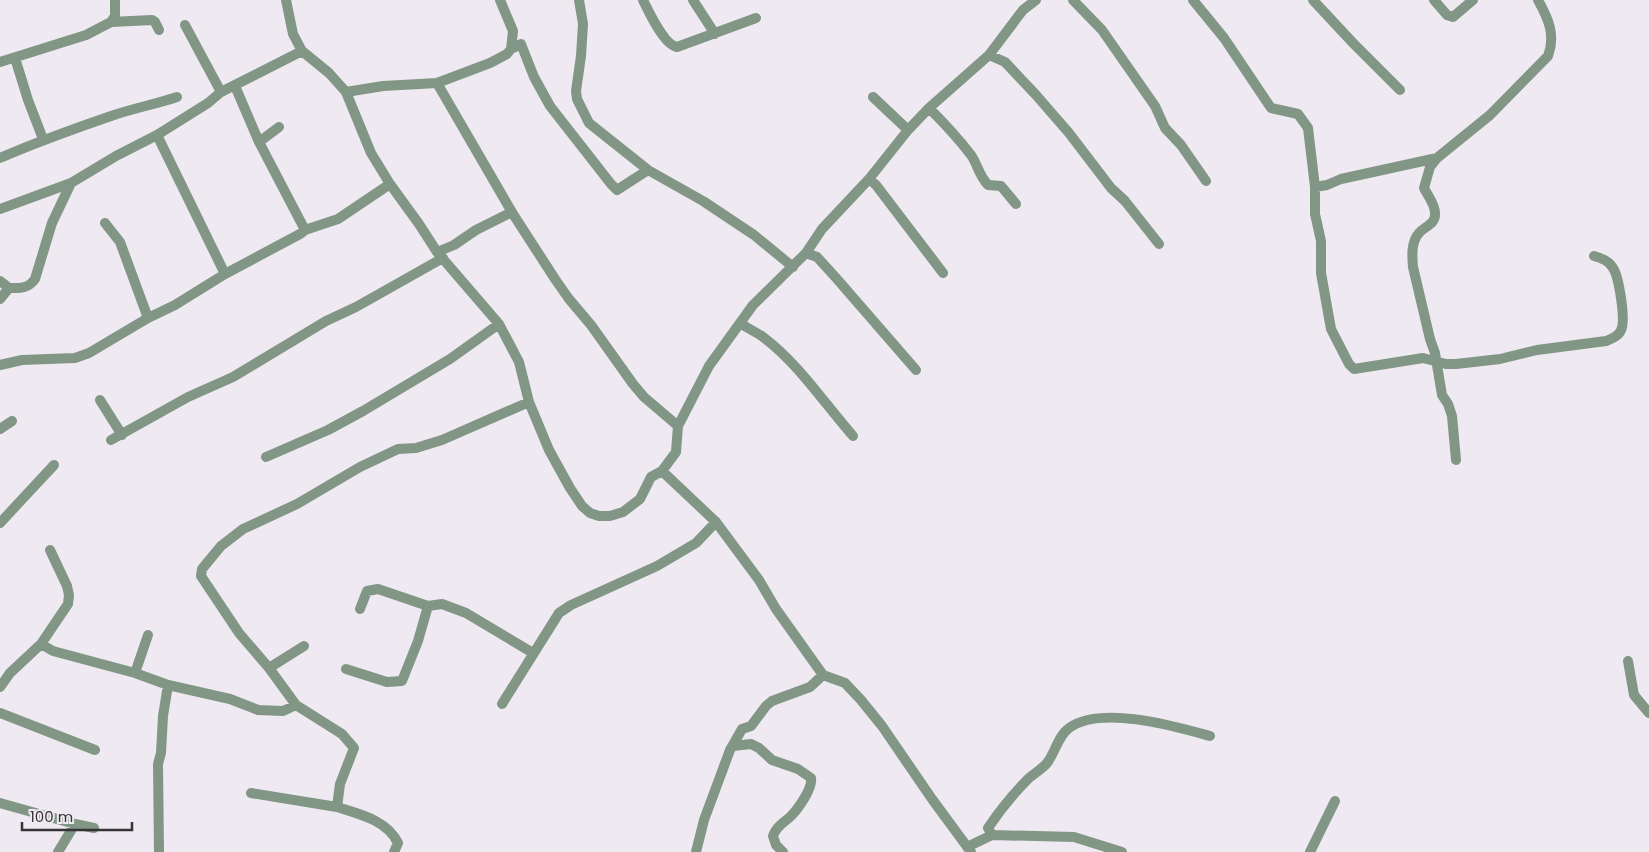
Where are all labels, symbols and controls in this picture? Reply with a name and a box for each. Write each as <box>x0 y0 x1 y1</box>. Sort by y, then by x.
scale bar <box>22 800 132 832</box>
text: 100 m <box>30 806 73 827</box>

